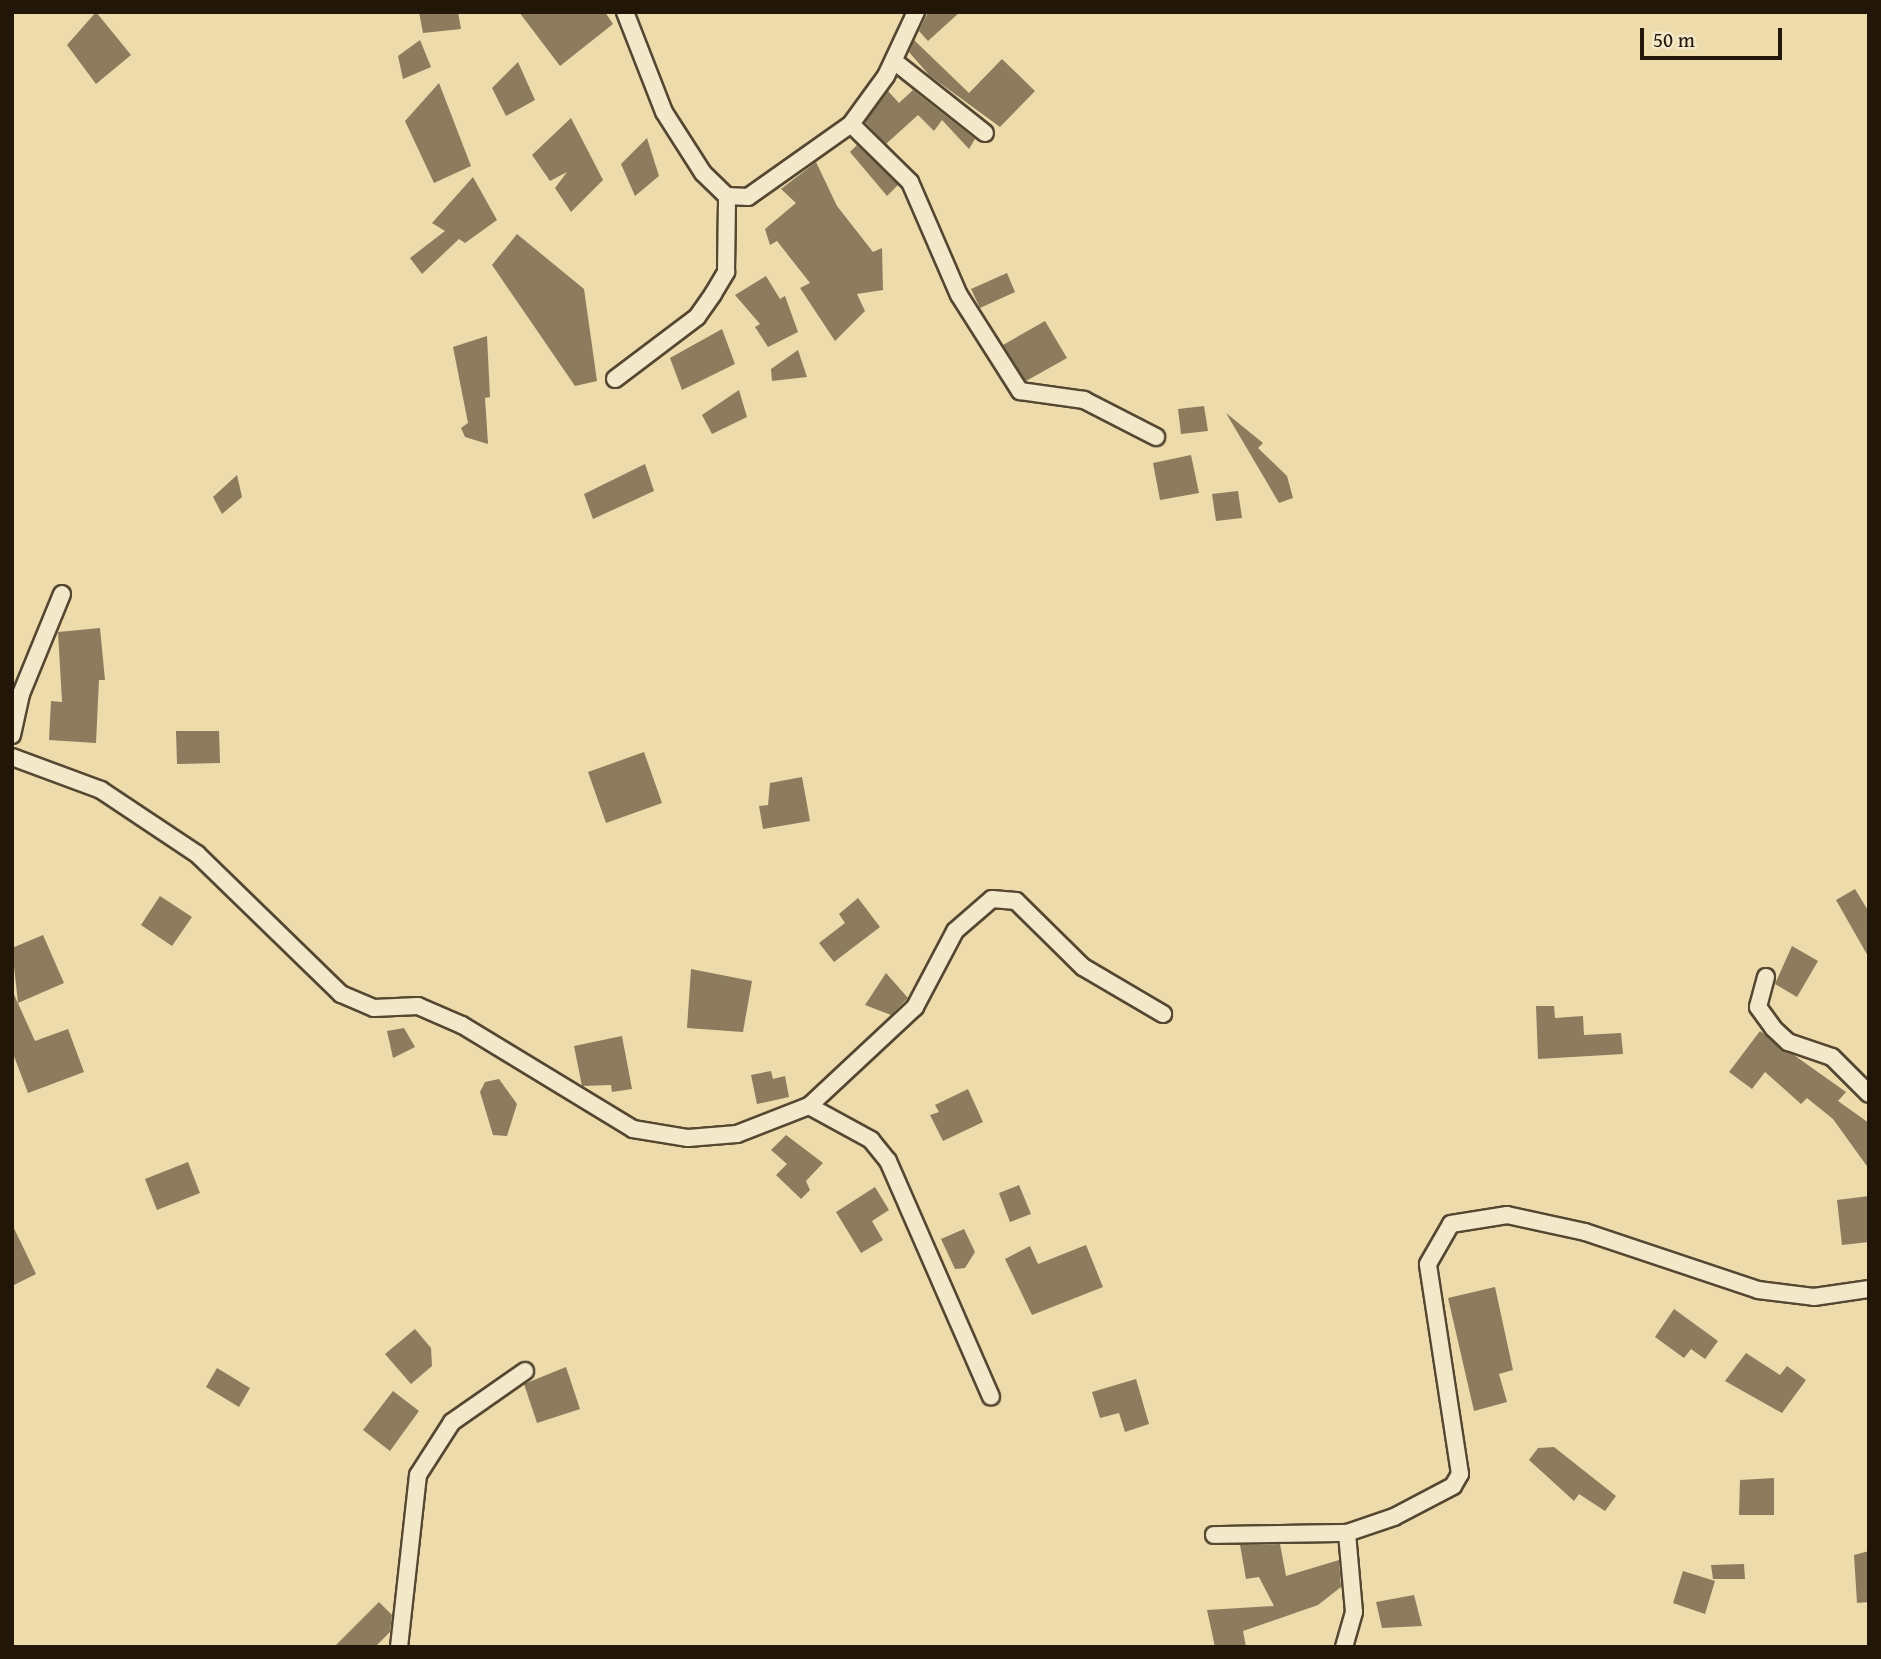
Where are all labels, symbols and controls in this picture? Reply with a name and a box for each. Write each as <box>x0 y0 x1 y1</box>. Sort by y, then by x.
scale bar <box>1643 14 1785 58</box>
text: 50 m <box>1653 24 1695 55</box>

